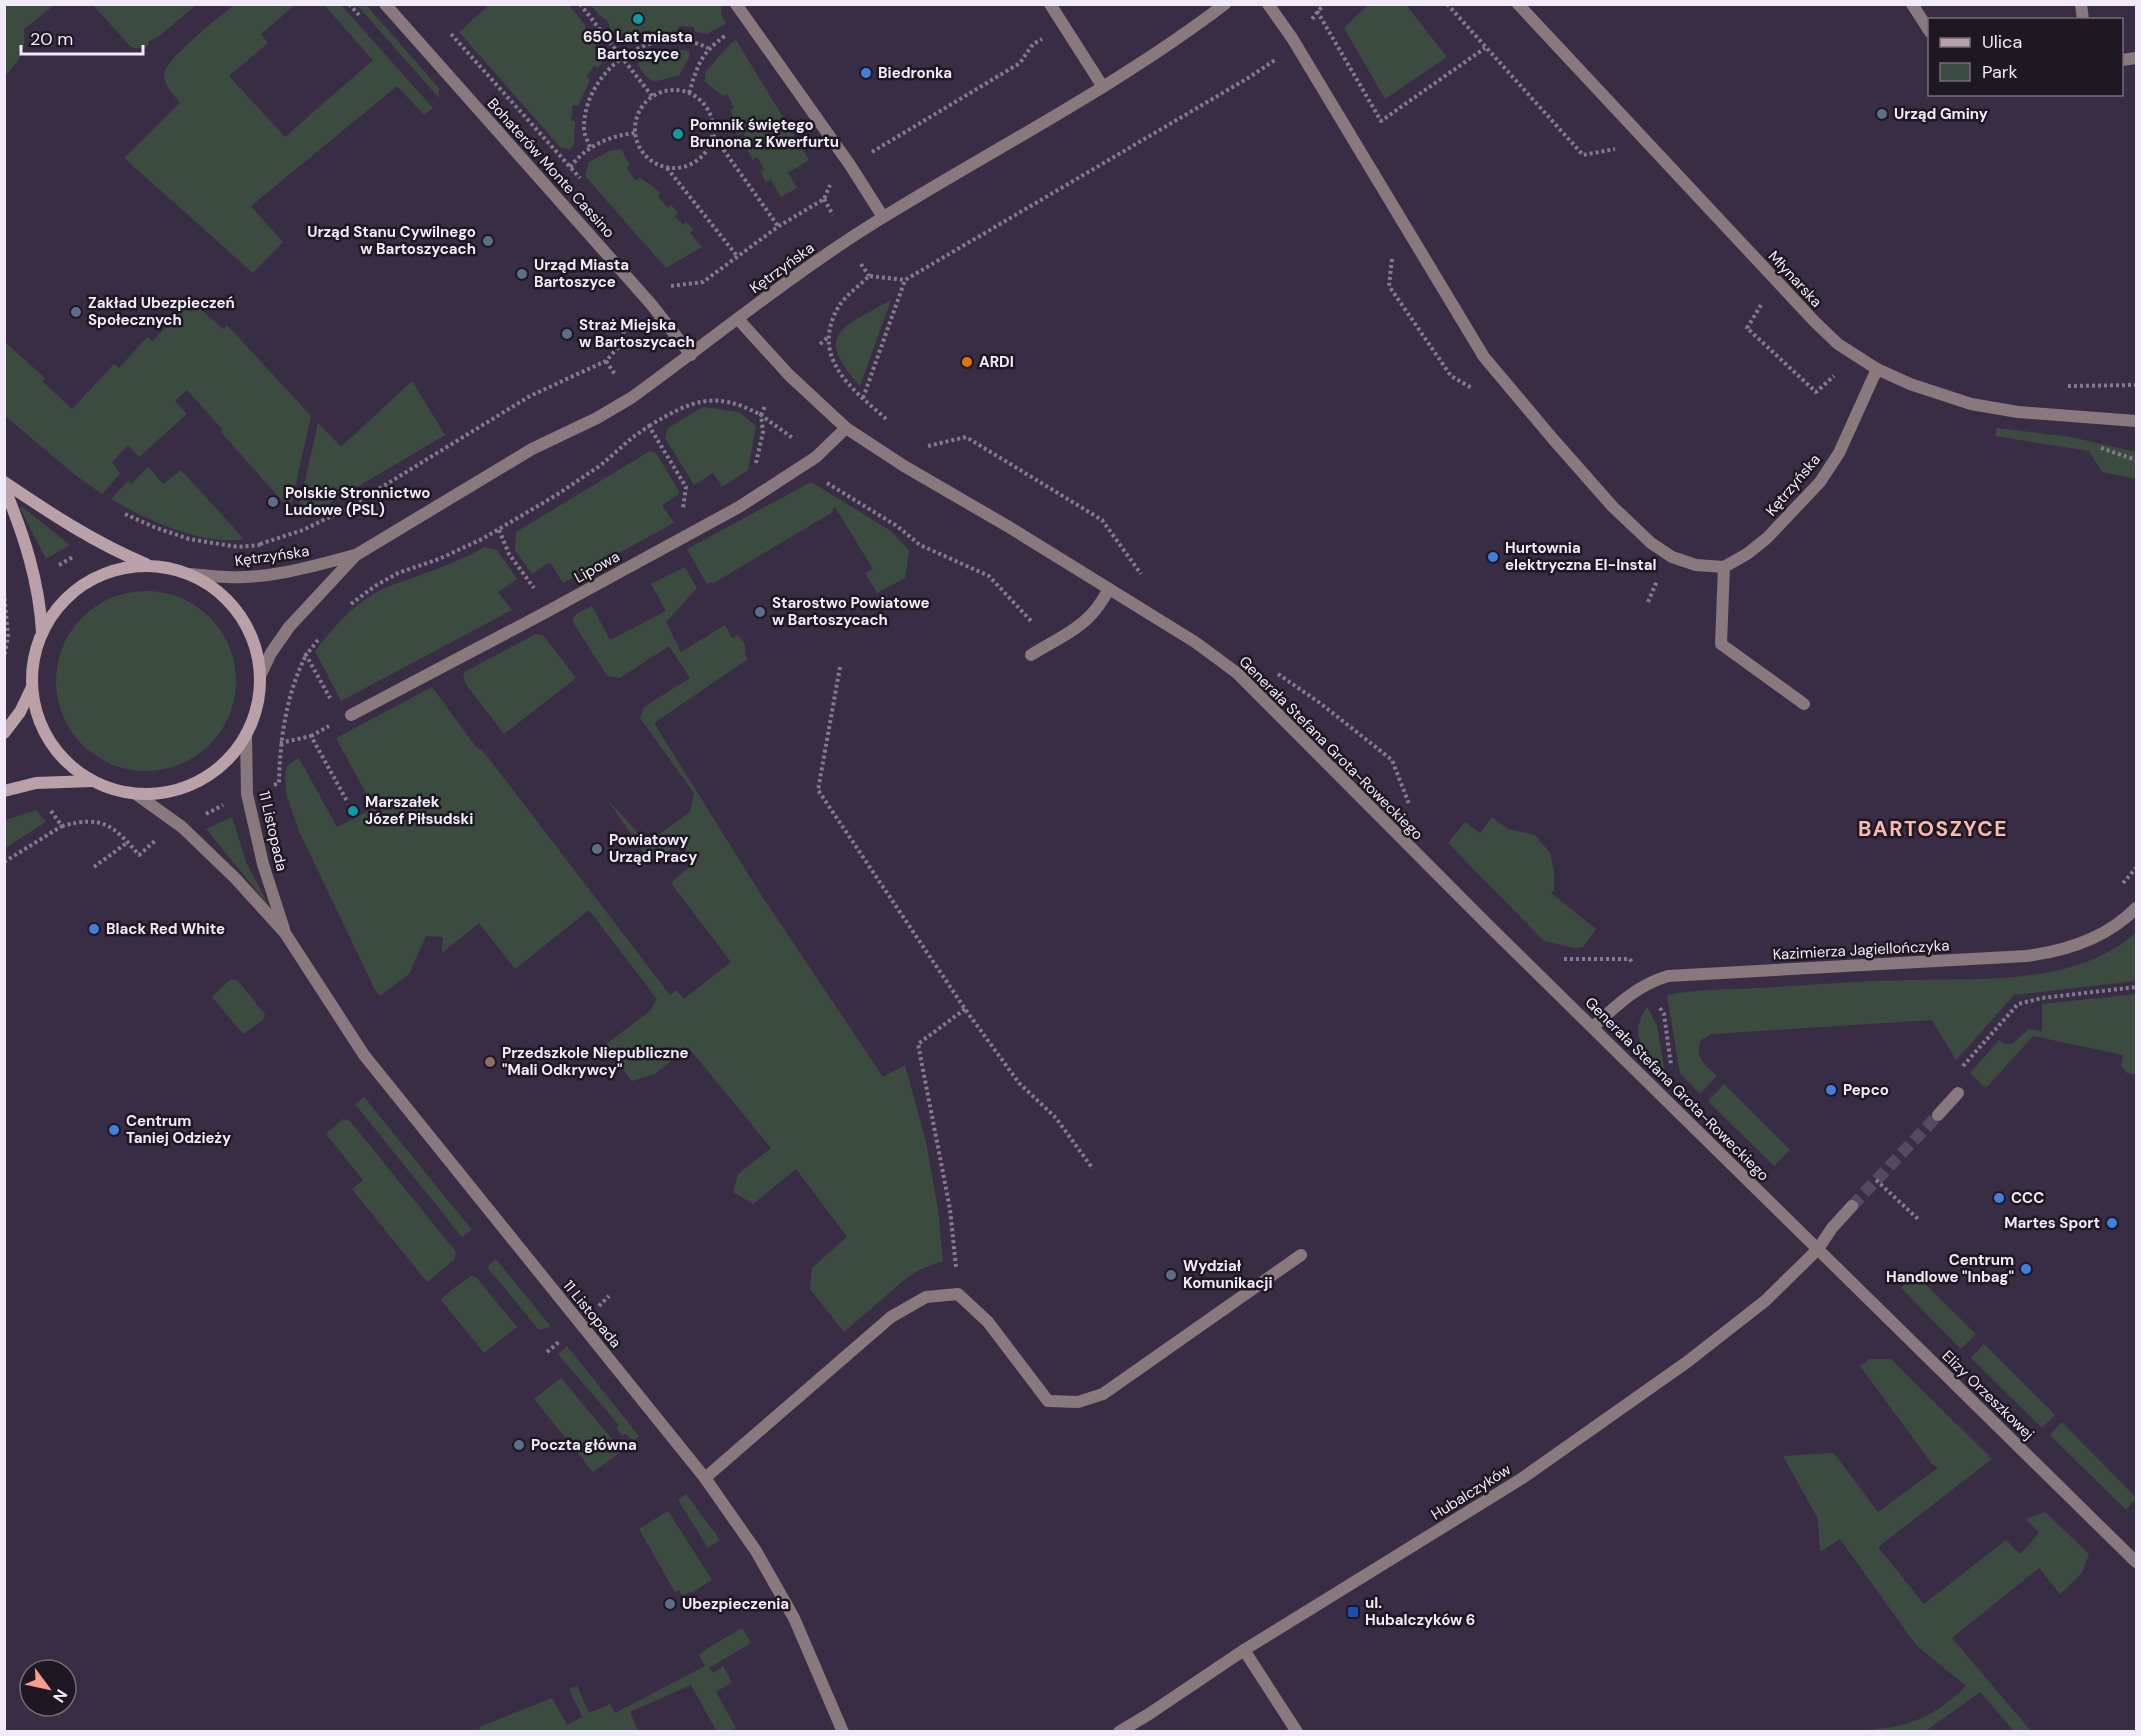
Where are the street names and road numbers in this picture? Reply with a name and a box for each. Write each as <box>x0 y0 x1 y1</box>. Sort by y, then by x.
street label: Bohaterów Monte Cassino <box>483 94 619 242</box>
street label: Kętrzyńska <box>746 238 818 298</box>
street label: Młynarska <box>1764 246 1826 312</box>
street label: Kętrzyńska <box>1761 450 1825 520</box>
street label: Kętrzyńska <box>233 541 311 571</box>
street label: Lipowa <box>571 546 623 588</box>
street label: Generała Stefana Grota-Roweckiego <box>1235 652 1427 844</box>
street label: 11 Listopada <box>254 789 292 873</box>
street label: Kazimierza Jagiellończyka <box>1772 935 1950 965</box>
street label: Generała Stefana Grota-Roweckiego <box>1581 993 1773 1185</box>
street label: 11 Listopada <box>559 1276 625 1352</box>
street label: Elizy Orzeszkowej <box>1938 1346 2038 1444</box>
street label: Hubalczyków <box>1427 1459 1515 1524</box>

